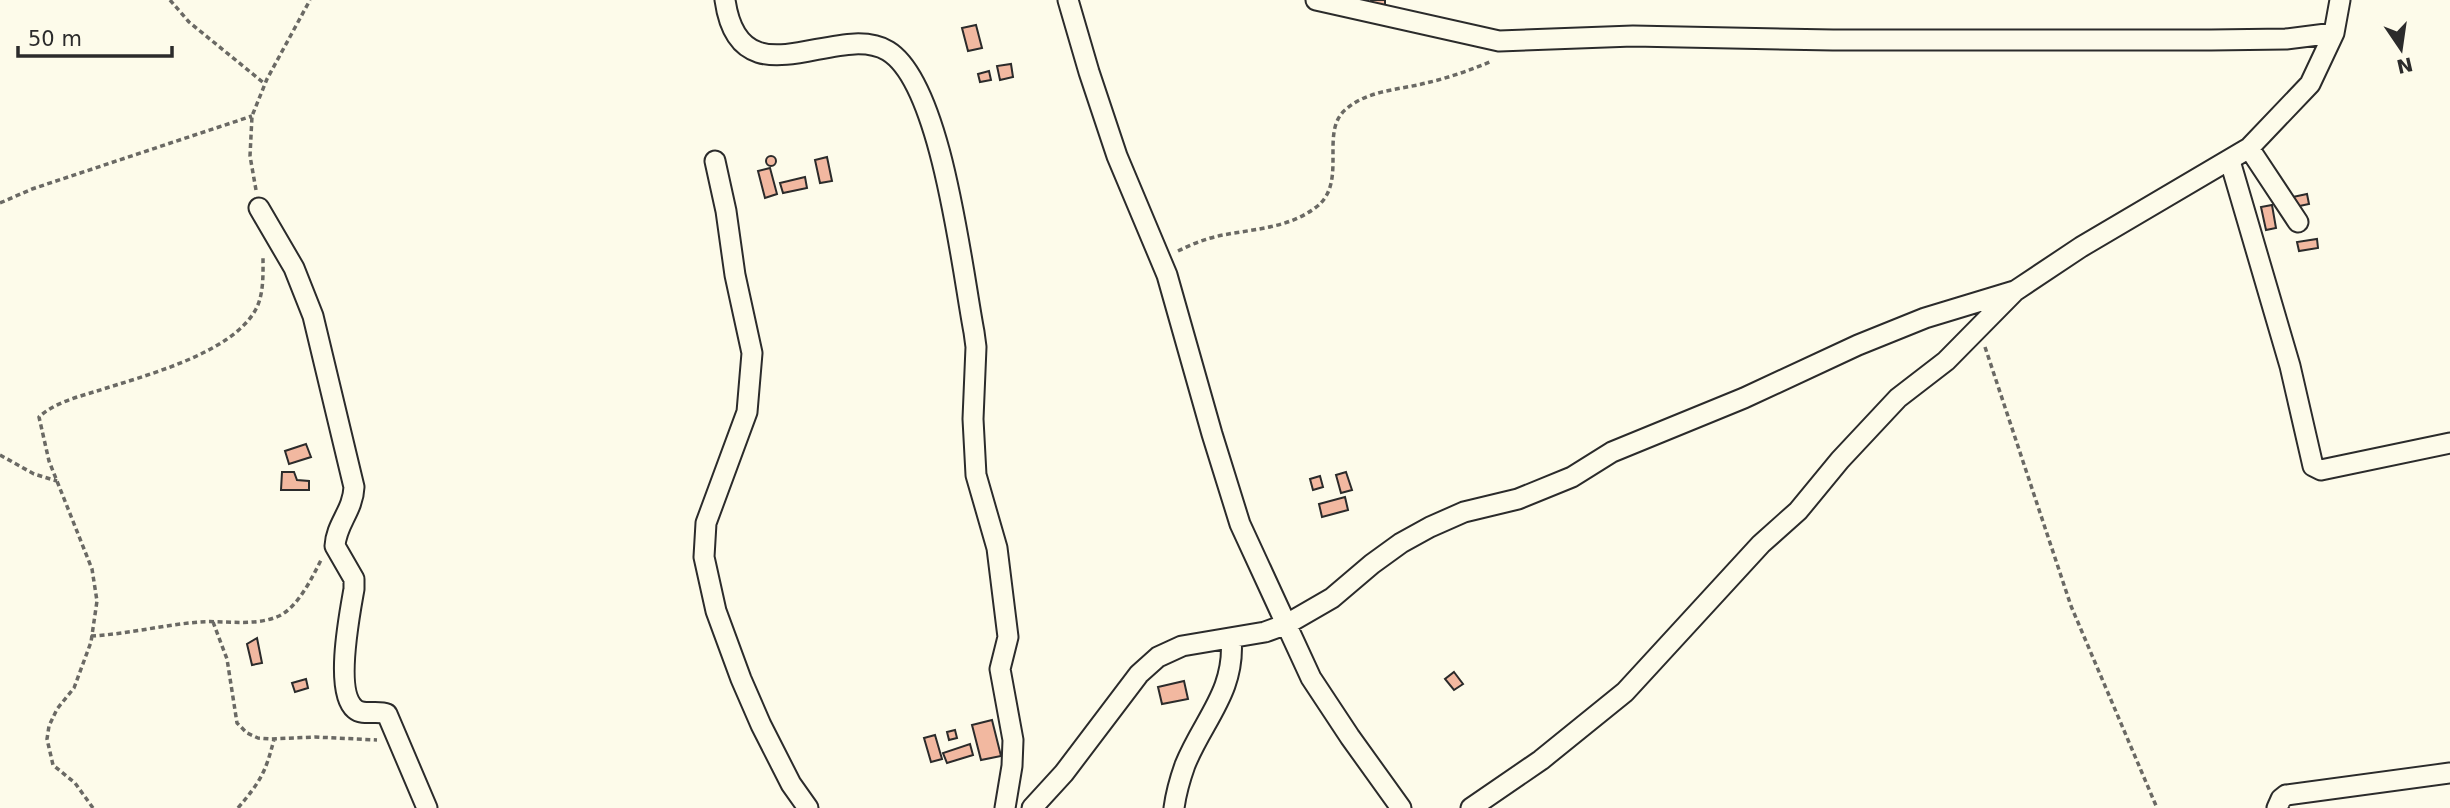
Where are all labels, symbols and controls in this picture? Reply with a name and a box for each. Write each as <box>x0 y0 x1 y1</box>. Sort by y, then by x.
scale bar <box>18 14 172 58</box>
north arrow <box>2366 14 2436 84</box>
text: 50 m <box>28 27 82 51</box>
text: N <box>2395 53 2415 78</box>

